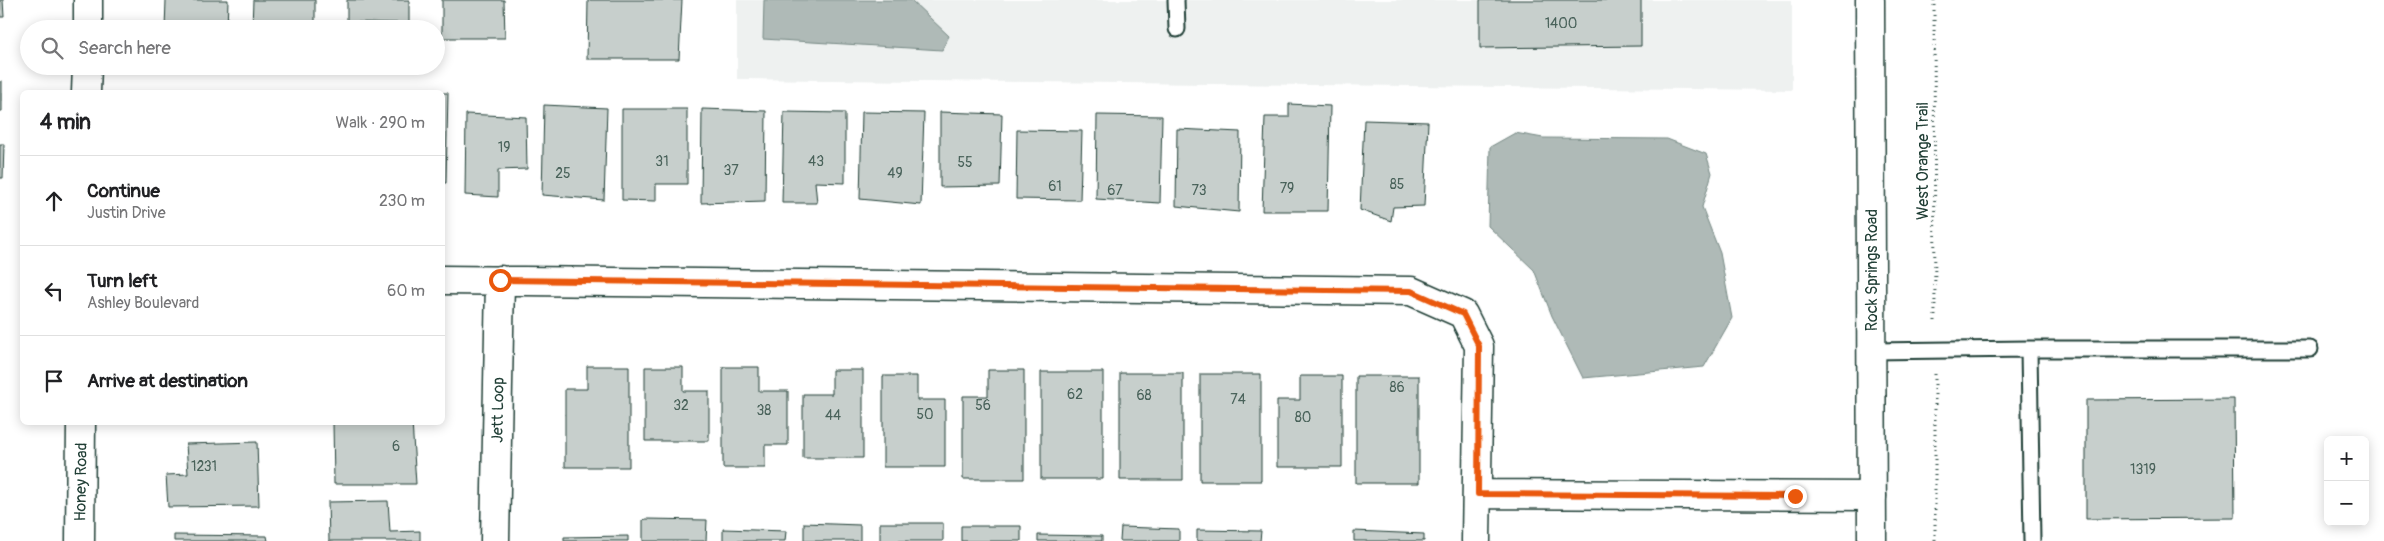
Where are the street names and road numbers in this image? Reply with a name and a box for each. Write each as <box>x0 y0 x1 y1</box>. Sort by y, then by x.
street label: West Orange Trail <box>1913 102 1933 220</box>
street label: Rock Springs Road <box>1862 209 1882 331</box>
street label: Jett Loop <box>487 377 509 443</box>
street label: Honey Road <box>70 442 92 522</box>

